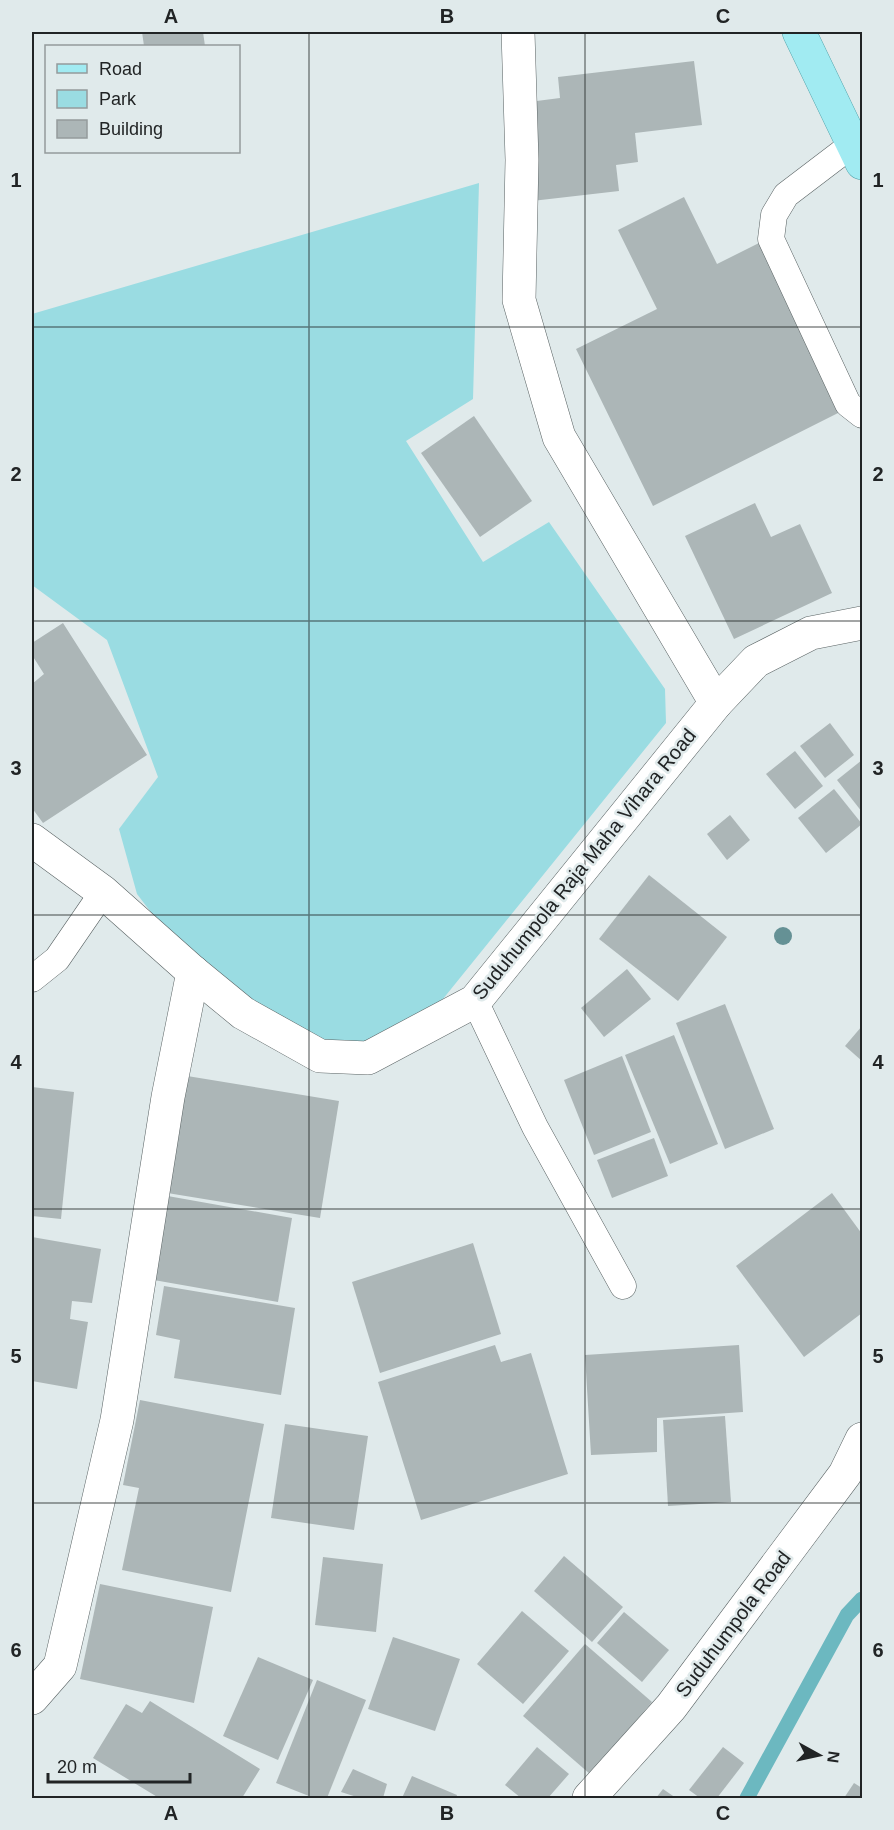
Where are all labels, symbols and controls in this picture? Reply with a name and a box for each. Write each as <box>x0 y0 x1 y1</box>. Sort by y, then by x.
text: A <box>164 5 178 27</box>
text: B <box>440 5 454 27</box>
text: C <box>716 5 730 27</box>
legend <box>45 45 240 153</box>
text: Road <box>99 59 142 79</box>
text: Park <box>99 89 137 109</box>
text: Building <box>99 119 163 139</box>
text: 1 <box>10 169 22 191</box>
text: 1 <box>872 169 884 191</box>
text: 2 <box>10 463 22 485</box>
text: 2 <box>872 463 884 485</box>
street label: Suduhumpola Raja Maha Vihara Road <box>468 724 700 1004</box>
text: 3 <box>10 757 22 779</box>
text: 3 <box>872 757 884 779</box>
text: 4 <box>10 1051 22 1073</box>
text: 4 <box>872 1051 884 1073</box>
text: 5 <box>10 1345 22 1367</box>
text: 5 <box>872 1345 884 1367</box>
street label: Suduhumpola Road <box>671 1547 795 1701</box>
text: 6 <box>10 1639 22 1661</box>
text: 6 <box>872 1639 884 1661</box>
north arrow <box>789 1725 849 1785</box>
scale bar <box>48 1746 190 1784</box>
text: N <box>824 1750 843 1764</box>
text: 20 m <box>57 1757 97 1777</box>
text: A <box>164 1802 178 1824</box>
text: B <box>440 1802 454 1824</box>
text: C <box>716 1802 730 1824</box>

